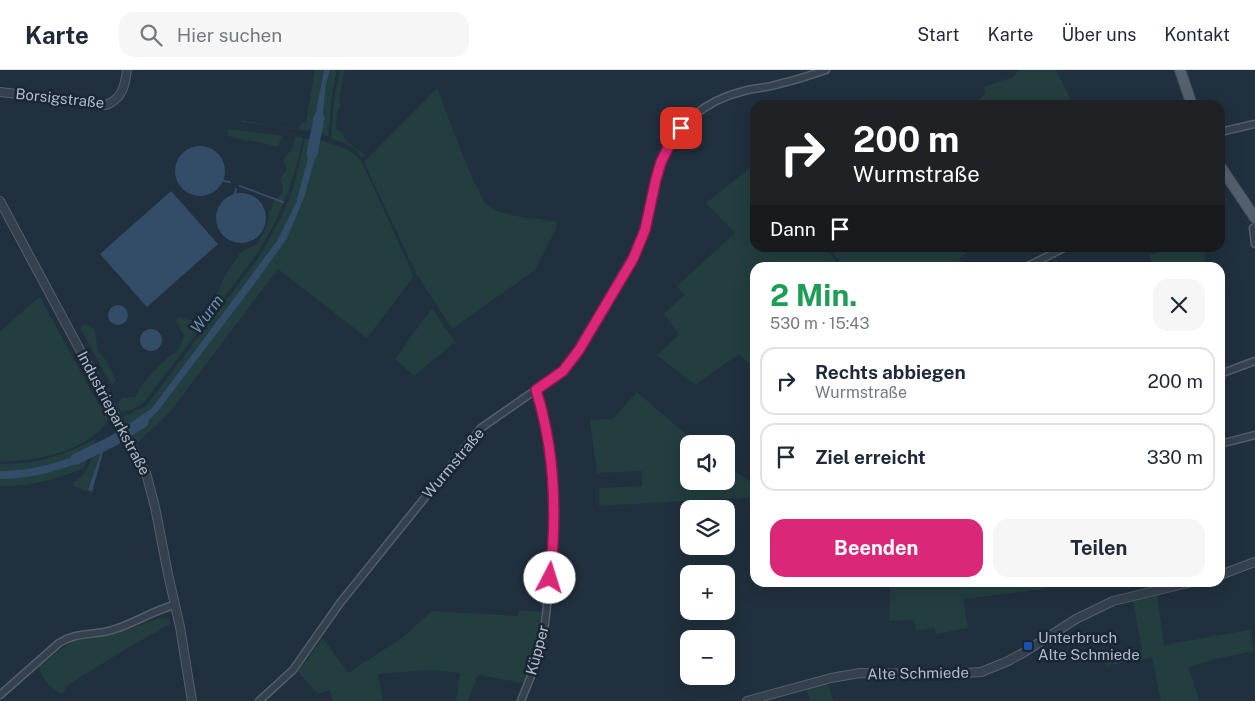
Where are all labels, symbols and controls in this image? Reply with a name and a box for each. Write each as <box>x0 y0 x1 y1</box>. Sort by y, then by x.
search box <box>119 12 469 57</box>
text: Karte <box>25 21 89 49</box>
icon: search <box>137 21 165 49</box>
text: Hier suchen <box>177 24 282 46</box>
text: Start <box>917 24 960 45</box>
text: Karte <box>988 24 1033 45</box>
text: Über uns <box>1061 24 1136 45</box>
text: Kontakt <box>1164 24 1230 45</box>
street label: Borsigstraße <box>15 85 105 111</box>
pin <box>660 107 702 149</box>
icon: arrive <box>667 114 695 142</box>
text: 200 m <box>853 119 959 160</box>
icon: right <box>770 120 835 185</box>
text: Wurmstraße <box>853 161 980 187</box>
icon: arrive <box>826 215 854 243</box>
text: Dann <box>770 218 816 240</box>
text: 2 Min. <box>770 277 857 313</box>
button: close <box>1153 279 1205 331</box>
water label: Wurm <box>186 291 228 337</box>
text: 530 m · 15:43 <box>770 314 869 333</box>
street label: Industrieparkstraße <box>74 348 154 478</box>
text: Rechts abbiegen <box>815 361 966 383</box>
icon: right <box>772 367 800 395</box>
text: 200 m <box>1147 370 1203 392</box>
text: Wurmstraße <box>815 383 907 402</box>
street label: Wurmstraße <box>419 424 487 502</box>
map controls <box>680 435 735 685</box>
button: sound <box>680 435 735 490</box>
icon: arrive <box>772 443 800 471</box>
text: Ziel erreicht <box>815 446 926 468</box>
text: 330 m <box>1147 446 1203 468</box>
button: layers <box>680 500 735 555</box>
button: Beenden <box>770 519 983 577</box>
button: Teilen <box>993 519 1205 577</box>
position arrow <box>523 551 575 603</box>
button: + <box>680 565 735 620</box>
street label: Küpper <box>522 623 552 677</box>
place label: Unterbruch Alte Schmiede <box>1038 629 1140 663</box>
button: − <box>680 630 735 685</box>
marker: Unterbruch Alte Schmiede <box>1022 640 1034 652</box>
street label: Alte Schmiede <box>867 664 969 682</box>

